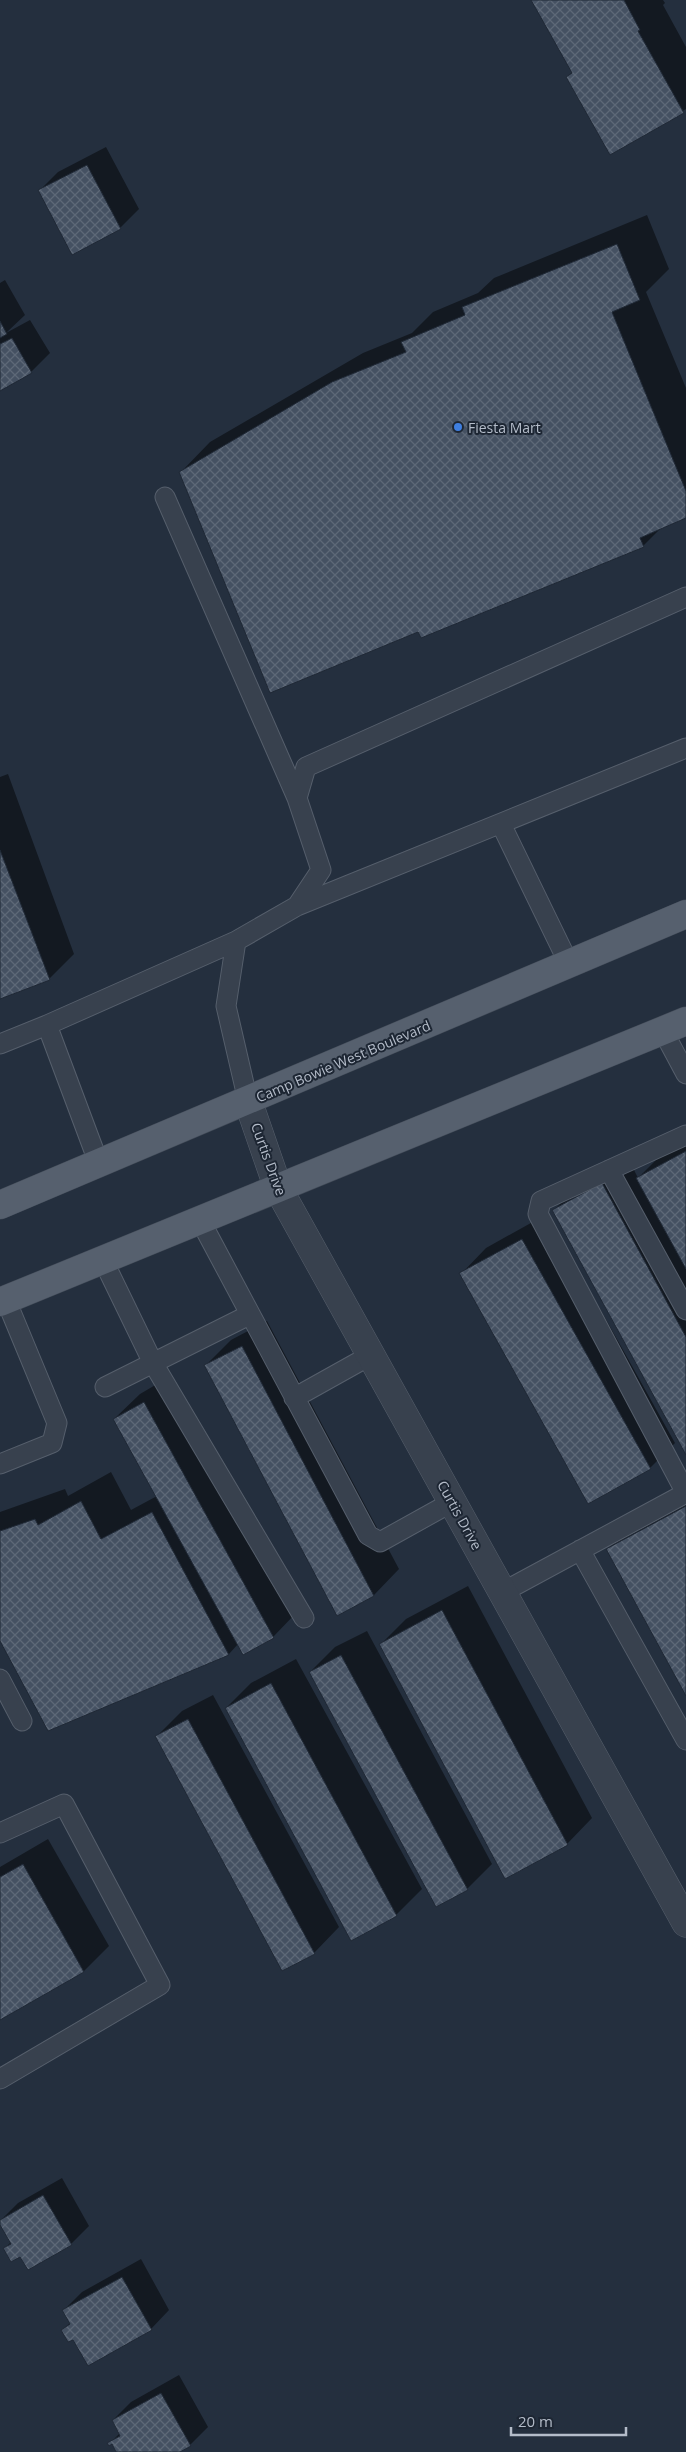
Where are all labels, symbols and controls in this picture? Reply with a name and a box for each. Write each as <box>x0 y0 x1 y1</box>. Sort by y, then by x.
place label: Fiesta Mart <box>468 418 541 437</box>
marker: Fiesta Mart <box>452 421 464 433</box>
street label: Camp Bowie West Boulevard <box>253 1016 433 1106</box>
street label: Curtis Drive <box>247 1120 291 1198</box>
street label: Curtis Drive <box>433 1477 487 1553</box>
scale bar <box>511 2404 626 2436</box>
text: 20 m <box>518 2411 553 2431</box>

